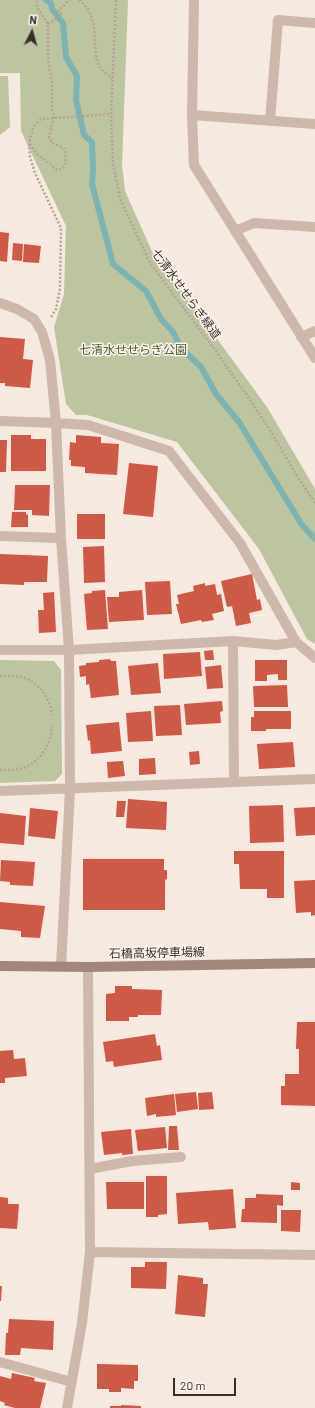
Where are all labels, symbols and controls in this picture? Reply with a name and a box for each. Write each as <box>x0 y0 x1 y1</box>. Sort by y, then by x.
north arrow <box>12 12 52 52</box>
text: N <box>29 13 38 26</box>
street label: 七清水せせらぎ緑道 <box>148 246 224 342</box>
park label: 七清水せせらぎ公園 <box>79 343 187 357</box>
street label: 石橋高坂停車場線 <box>109 945 205 961</box>
scale bar <box>175 1370 238 1396</box>
text: 20 m <box>180 1378 206 1392</box>

